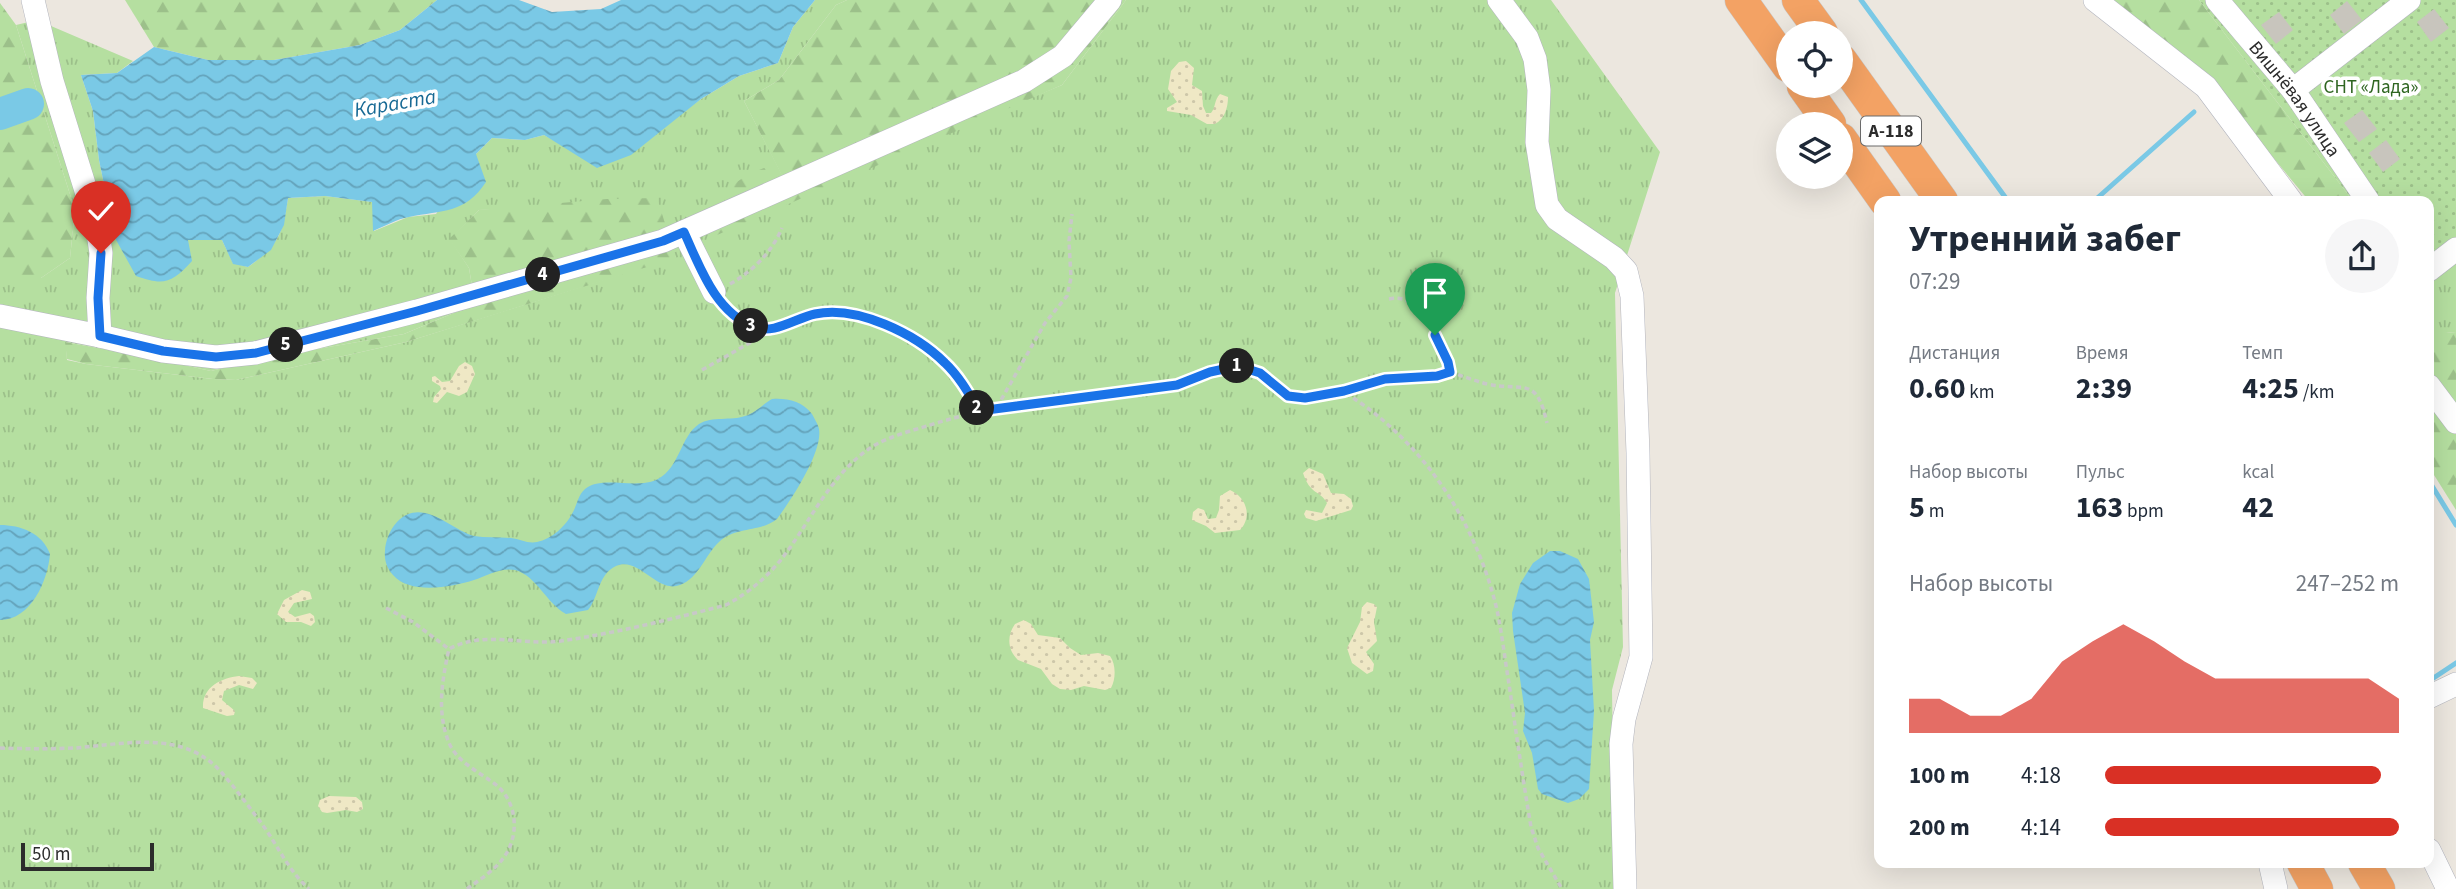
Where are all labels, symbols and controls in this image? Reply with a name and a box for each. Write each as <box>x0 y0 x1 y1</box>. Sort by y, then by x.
map controls <box>1776 21 1853 189</box>
button: locate <box>1776 21 1853 98</box>
street label: Вишнёвая улица <box>2242 35 2346 163</box>
park label: СНТ «Лада» <box>2324 74 2418 101</box>
water label: Караста <box>352 81 438 125</box>
button: layers <box>1776 112 1853 189</box>
road number: А-118 <box>1861 116 1921 146</box>
pin <box>71 181 131 253</box>
icon: check <box>82 192 120 230</box>
text: Утренний забег <box>1909 212 2181 266</box>
button: share <box>2325 219 2399 293</box>
pin: 4 <box>526 258 560 292</box>
text: 4 <box>537 261 548 288</box>
pin <box>1405 263 1465 335</box>
text: 07:29 <box>1909 265 1960 298</box>
icon: arrive <box>1416 274 1454 312</box>
pin: 3 <box>734 308 768 344</box>
text: 3 <box>745 312 756 339</box>
pin: 5 <box>268 328 304 362</box>
text: 5 <box>280 331 291 358</box>
text: Дистанция <box>1909 340 2000 367</box>
text: Время <box>2076 340 2129 367</box>
text: Темп <box>2242 340 2283 367</box>
pin: 1 <box>1220 348 1254 384</box>
text: 1 <box>1231 352 1242 379</box>
text: 0.60 <box>1909 367 1966 410</box>
text: 2:39 <box>2076 367 2132 410</box>
text: 4:25 <box>2242 367 2299 410</box>
text: km <box>1966 379 1995 406</box>
text: /km <box>2299 379 2334 406</box>
pin: 2 <box>960 390 995 426</box>
text: 2 <box>971 394 982 421</box>
text: Набор высоты <box>1909 459 2028 486</box>
text: Пульс <box>2076 459 2125 486</box>
text: kcal <box>2242 459 2274 486</box>
text: 5 <box>1909 486 1925 529</box>
text: 163 <box>2076 486 2123 529</box>
text: 42 <box>2242 486 2274 529</box>
text: m <box>1925 498 1944 525</box>
text: bpm <box>2123 498 2164 525</box>
text: Набор высоты <box>1909 567 2053 600</box>
text: 247–252 m <box>2296 567 2399 600</box>
text: 100 m <box>1909 759 1970 792</box>
text: 4:18 <box>2021 759 2061 792</box>
text: 200 m <box>1909 811 1970 844</box>
text: 4:14 <box>2021 811 2061 844</box>
scale bar <box>21 840 154 872</box>
text: 50 m <box>32 841 70 868</box>

